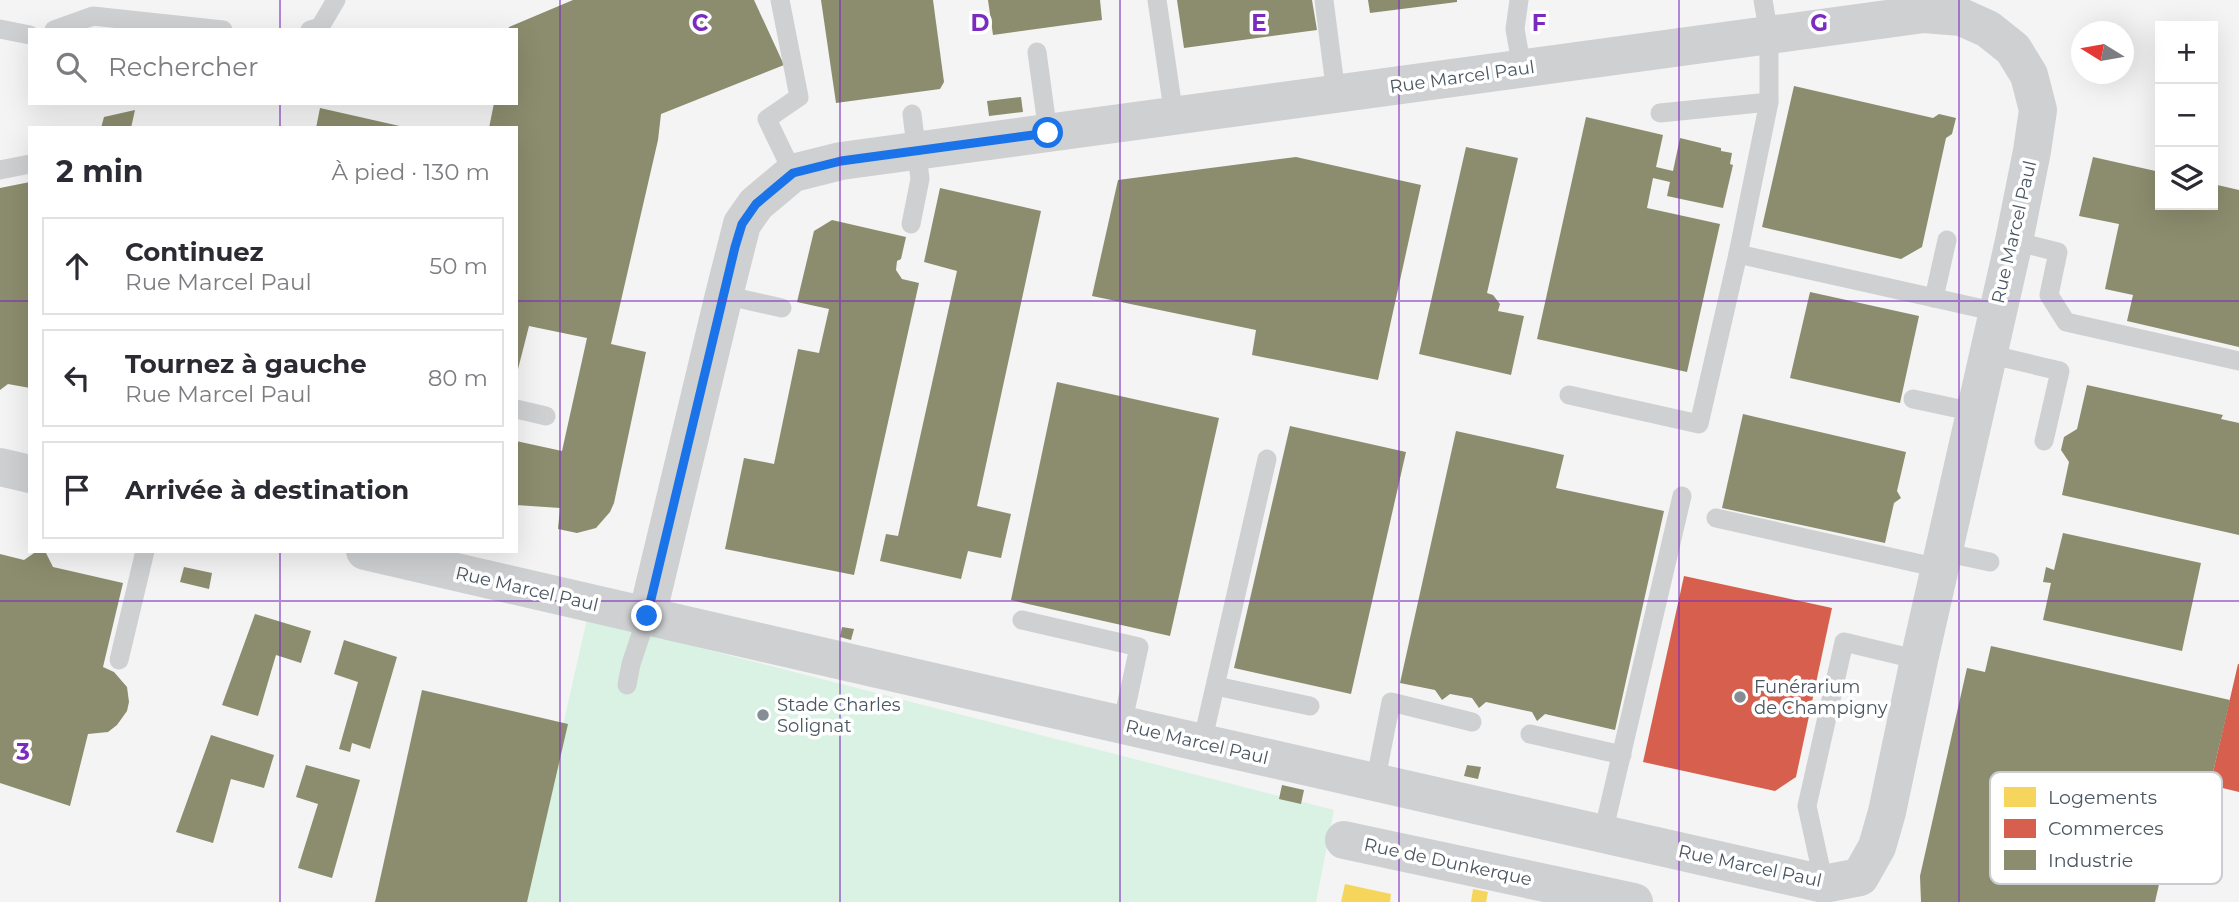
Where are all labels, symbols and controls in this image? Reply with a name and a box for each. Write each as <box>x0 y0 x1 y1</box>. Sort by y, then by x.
text: C <box>692 9 709 37</box>
text: D <box>971 9 990 37</box>
text: E <box>1251 9 1267 37</box>
text: F <box>1532 9 1547 37</box>
text: G <box>1810 9 1828 37</box>
north arrow <box>2071 21 2134 84</box>
map controls <box>2155 21 2218 210</box>
button: + <box>2155 21 2218 84</box>
search box <box>28 28 518 105</box>
icon: search <box>52 48 90 86</box>
text: Rechercher <box>108 51 258 83</box>
street label: Rue Marcel Paul <box>1388 56 1536 98</box>
button: − <box>2155 84 2218 147</box>
route start <box>1032 117 1063 148</box>
button: layers <box>2155 147 2218 210</box>
text: 2 min <box>56 153 143 190</box>
text: À pied · 130 m <box>331 158 490 186</box>
street label: Rue Marcel Paul <box>1987 158 2041 306</box>
text: Continuez <box>125 236 264 268</box>
icon: ahead <box>58 247 96 285</box>
text: 50 m <box>429 252 488 280</box>
text: Rue Marcel Paul <box>125 268 312 296</box>
text: Tournez à gauche <box>125 348 367 380</box>
icon: left <box>58 359 96 397</box>
text: 80 m <box>428 364 488 392</box>
text: Rue Marcel Paul <box>125 380 312 408</box>
icon: arrive <box>58 471 96 509</box>
text: Arrivée à destination <box>125 474 409 506</box>
street label: Rue Marcel Paul <box>453 562 601 616</box>
route end <box>631 600 662 631</box>
place label: Funérarium de Champigny <box>1754 676 1888 719</box>
marker: Funérarium de Champigny <box>1732 689 1748 705</box>
place label: Stade Charles Solignat <box>777 694 901 737</box>
marker: Stade Charles Solignat <box>755 707 771 723</box>
street label: Rue Marcel Paul <box>1123 715 1271 769</box>
text: 3 <box>15 738 30 766</box>
legend <box>1990 772 2222 884</box>
text: Logements <box>2048 786 2157 809</box>
text: Commerces <box>2048 817 2163 840</box>
street label: Rue de Dunkerque <box>1362 833 1534 891</box>
street label: Rue Marcel Paul <box>1676 840 1824 892</box>
text: Industrie <box>2048 849 2133 872</box>

